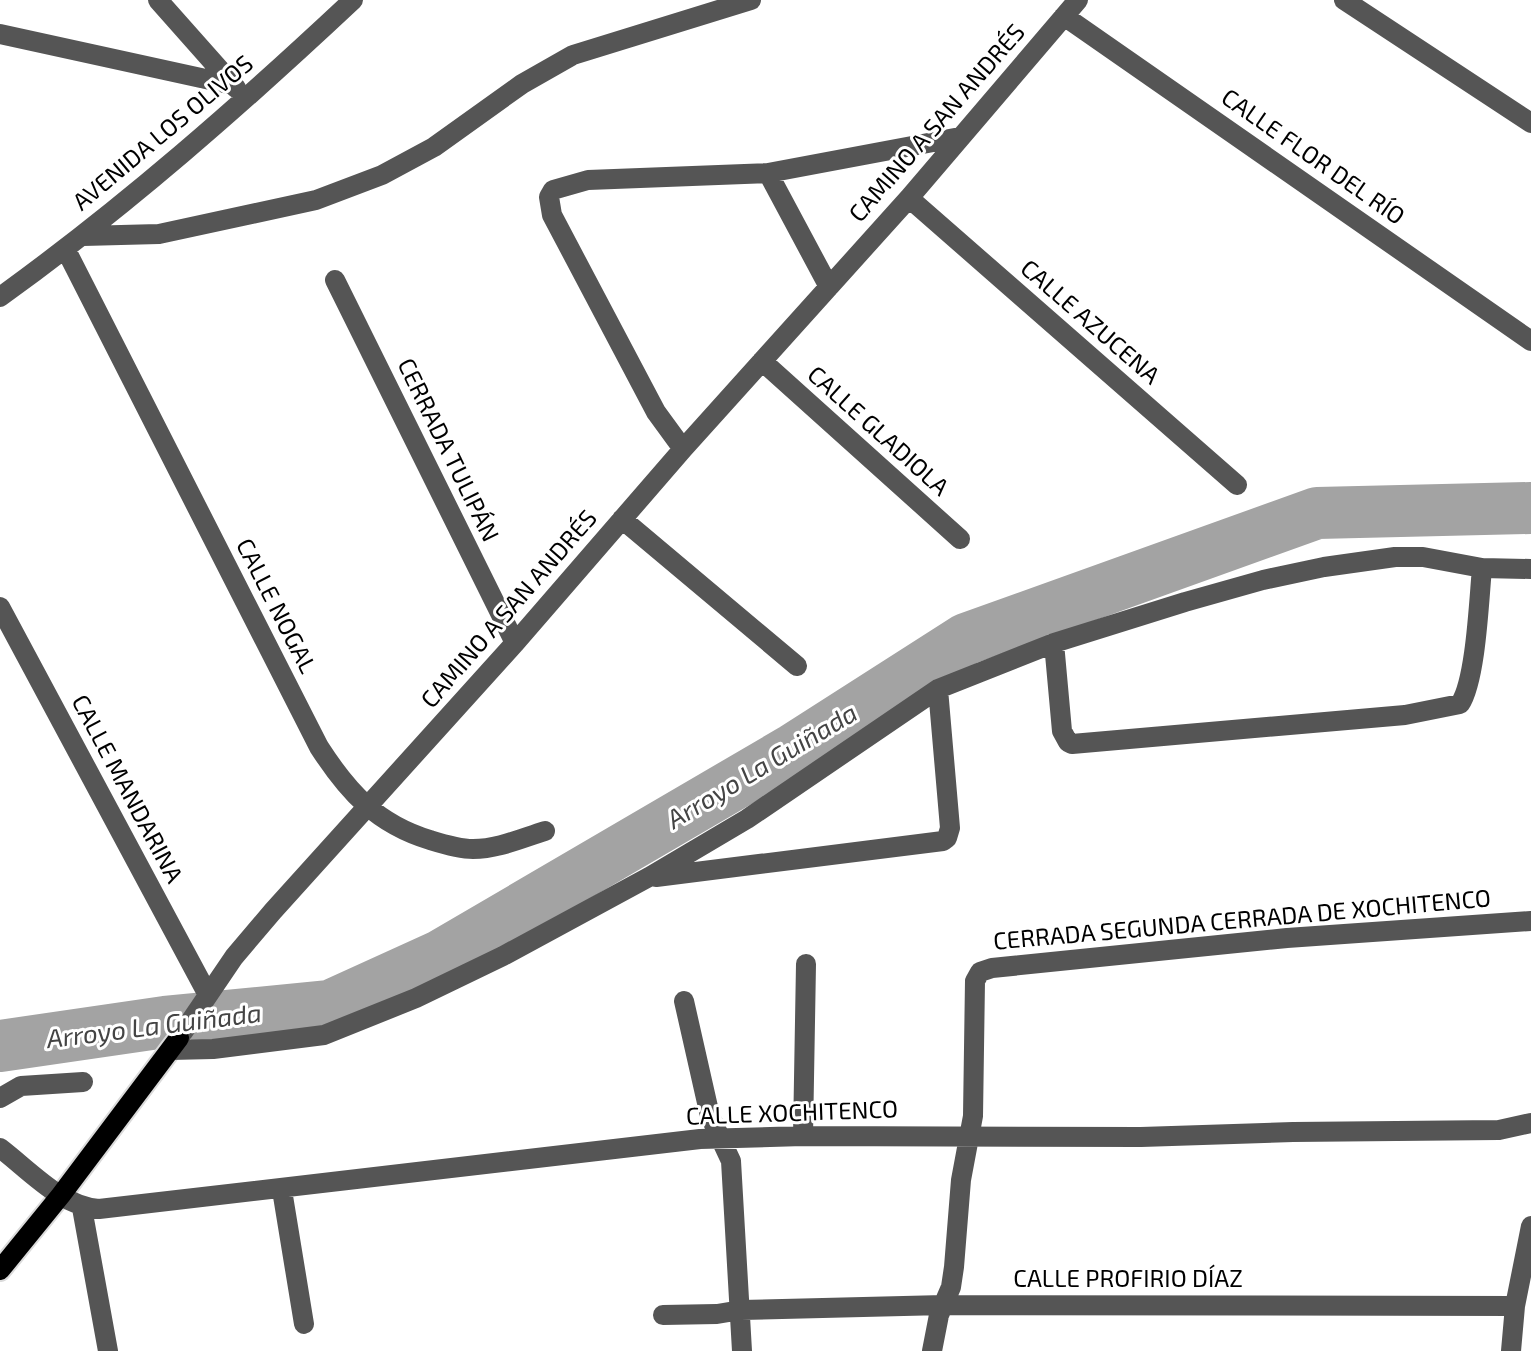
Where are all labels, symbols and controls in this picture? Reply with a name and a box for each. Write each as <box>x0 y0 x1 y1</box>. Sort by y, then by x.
street label: CAMINO A SAN ANDRÉS <box>842 17 1030 227</box>
street label: AVENIDA LOS OLIVOS <box>66 48 258 216</box>
street label: CALLE FLOR DEL RÍO <box>1217 82 1411 230</box>
street label: CALLE AZUCENA <box>1015 253 1167 389</box>
street label: CERRADA TULIPÁN <box>392 353 506 546</box>
street label: CALLE GLADIOLA <box>802 359 956 501</box>
street label: CAMINO A SAN ANDRÉS <box>414 503 602 713</box>
street label: CALLE NOGAL <box>231 533 324 678</box>
street label: CALLE MANDARINA <box>67 689 190 887</box>
water label: Arroyo La Guiñada <box>660 696 863 835</box>
street label: CERRADA SEGUNDA CERRADA DE XOCHITENCO <box>992 882 1492 955</box>
water label: Arroyo La Guiñada <box>43 996 263 1054</box>
street label: CALLE XOCHITENCO <box>686 1093 898 1130</box>
street label: CALLE PROFIRIO DÍAZ <box>1013 1263 1243 1292</box>

